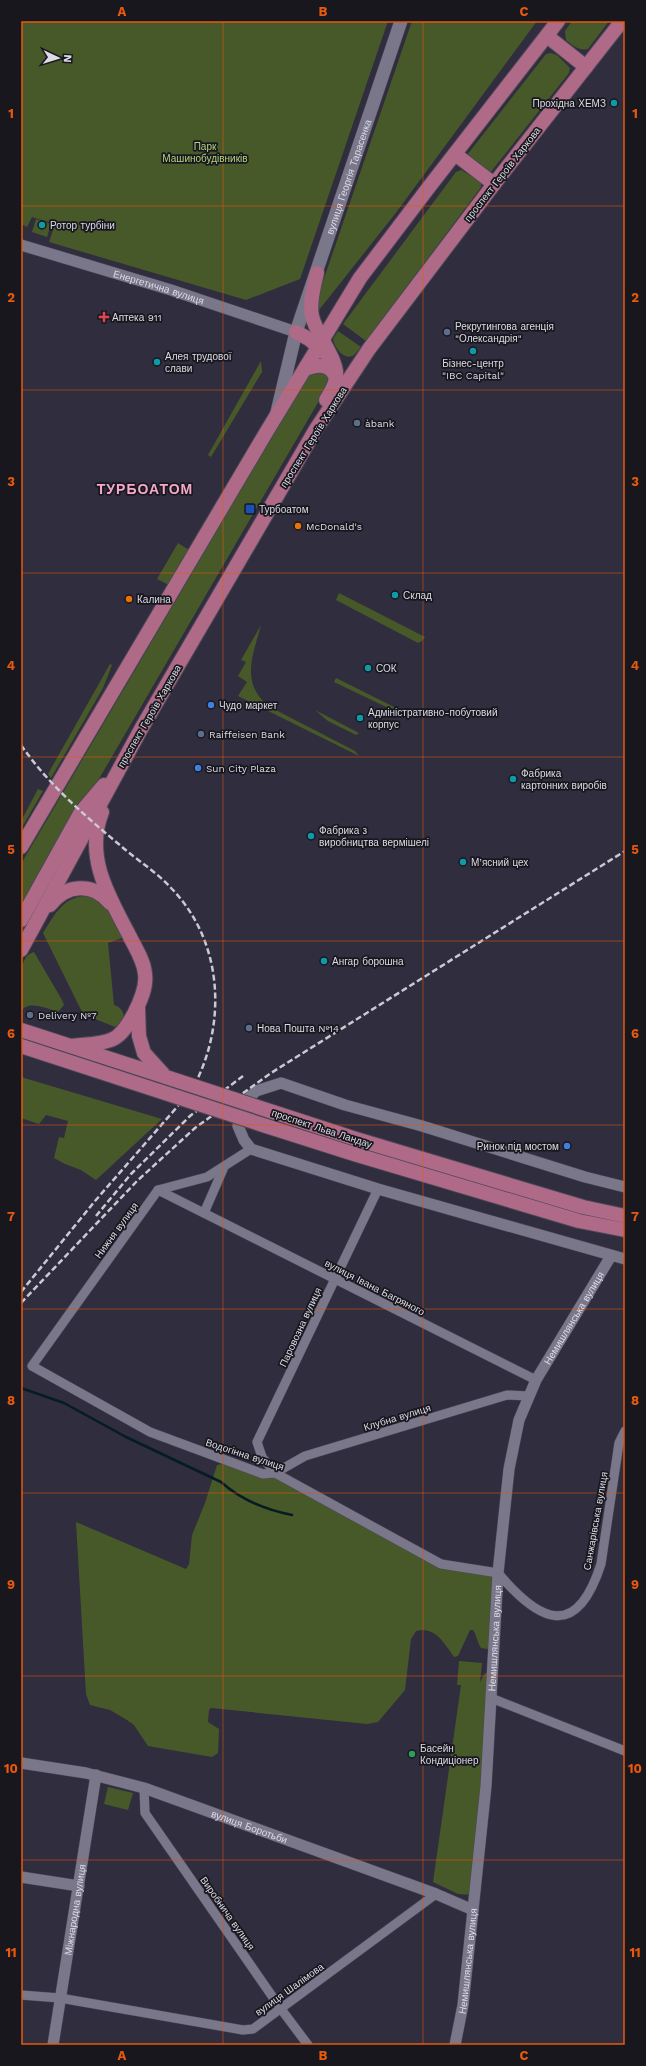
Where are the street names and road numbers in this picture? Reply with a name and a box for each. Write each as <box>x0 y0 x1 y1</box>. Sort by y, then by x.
street label: вулиця Георгія Тарасенка <box>324 118 374 236</box>
street label: проспект Героїв Харкова <box>462 125 543 224</box>
street label: Енергетична вулиця <box>112 268 205 307</box>
street label: проспект Героїв Харкова <box>278 385 349 490</box>
street label: проспект Героїв Харкова <box>116 663 184 769</box>
street label: проспект Льва Ландау <box>270 1107 373 1150</box>
street label: Нижня вулиця <box>92 1200 140 1260</box>
street label: вулиця Івана Багряного <box>323 1257 427 1318</box>
street label: Немишлянська вулиця <box>542 1270 606 1366</box>
street label: Паровозна вулиця <box>277 1286 324 1369</box>
street label: Клубна вулиця <box>362 1402 432 1433</box>
street label: Водогінна вулиця <box>204 1437 285 1472</box>
street label: Санжарівська вулиця <box>581 1471 610 1571</box>
street label: Немишлянська вулиця <box>486 1585 503 1692</box>
street label: вулиця Боротьби <box>210 1808 289 1846</box>
street label: Міжнародна вулиця <box>62 1863 88 1956</box>
street label: Виробнича вулиця <box>198 1875 257 1952</box>
street label: Немишлянська вулиця <box>456 1908 479 2015</box>
street label: вулиця Шалімова <box>253 1961 326 2018</box>

